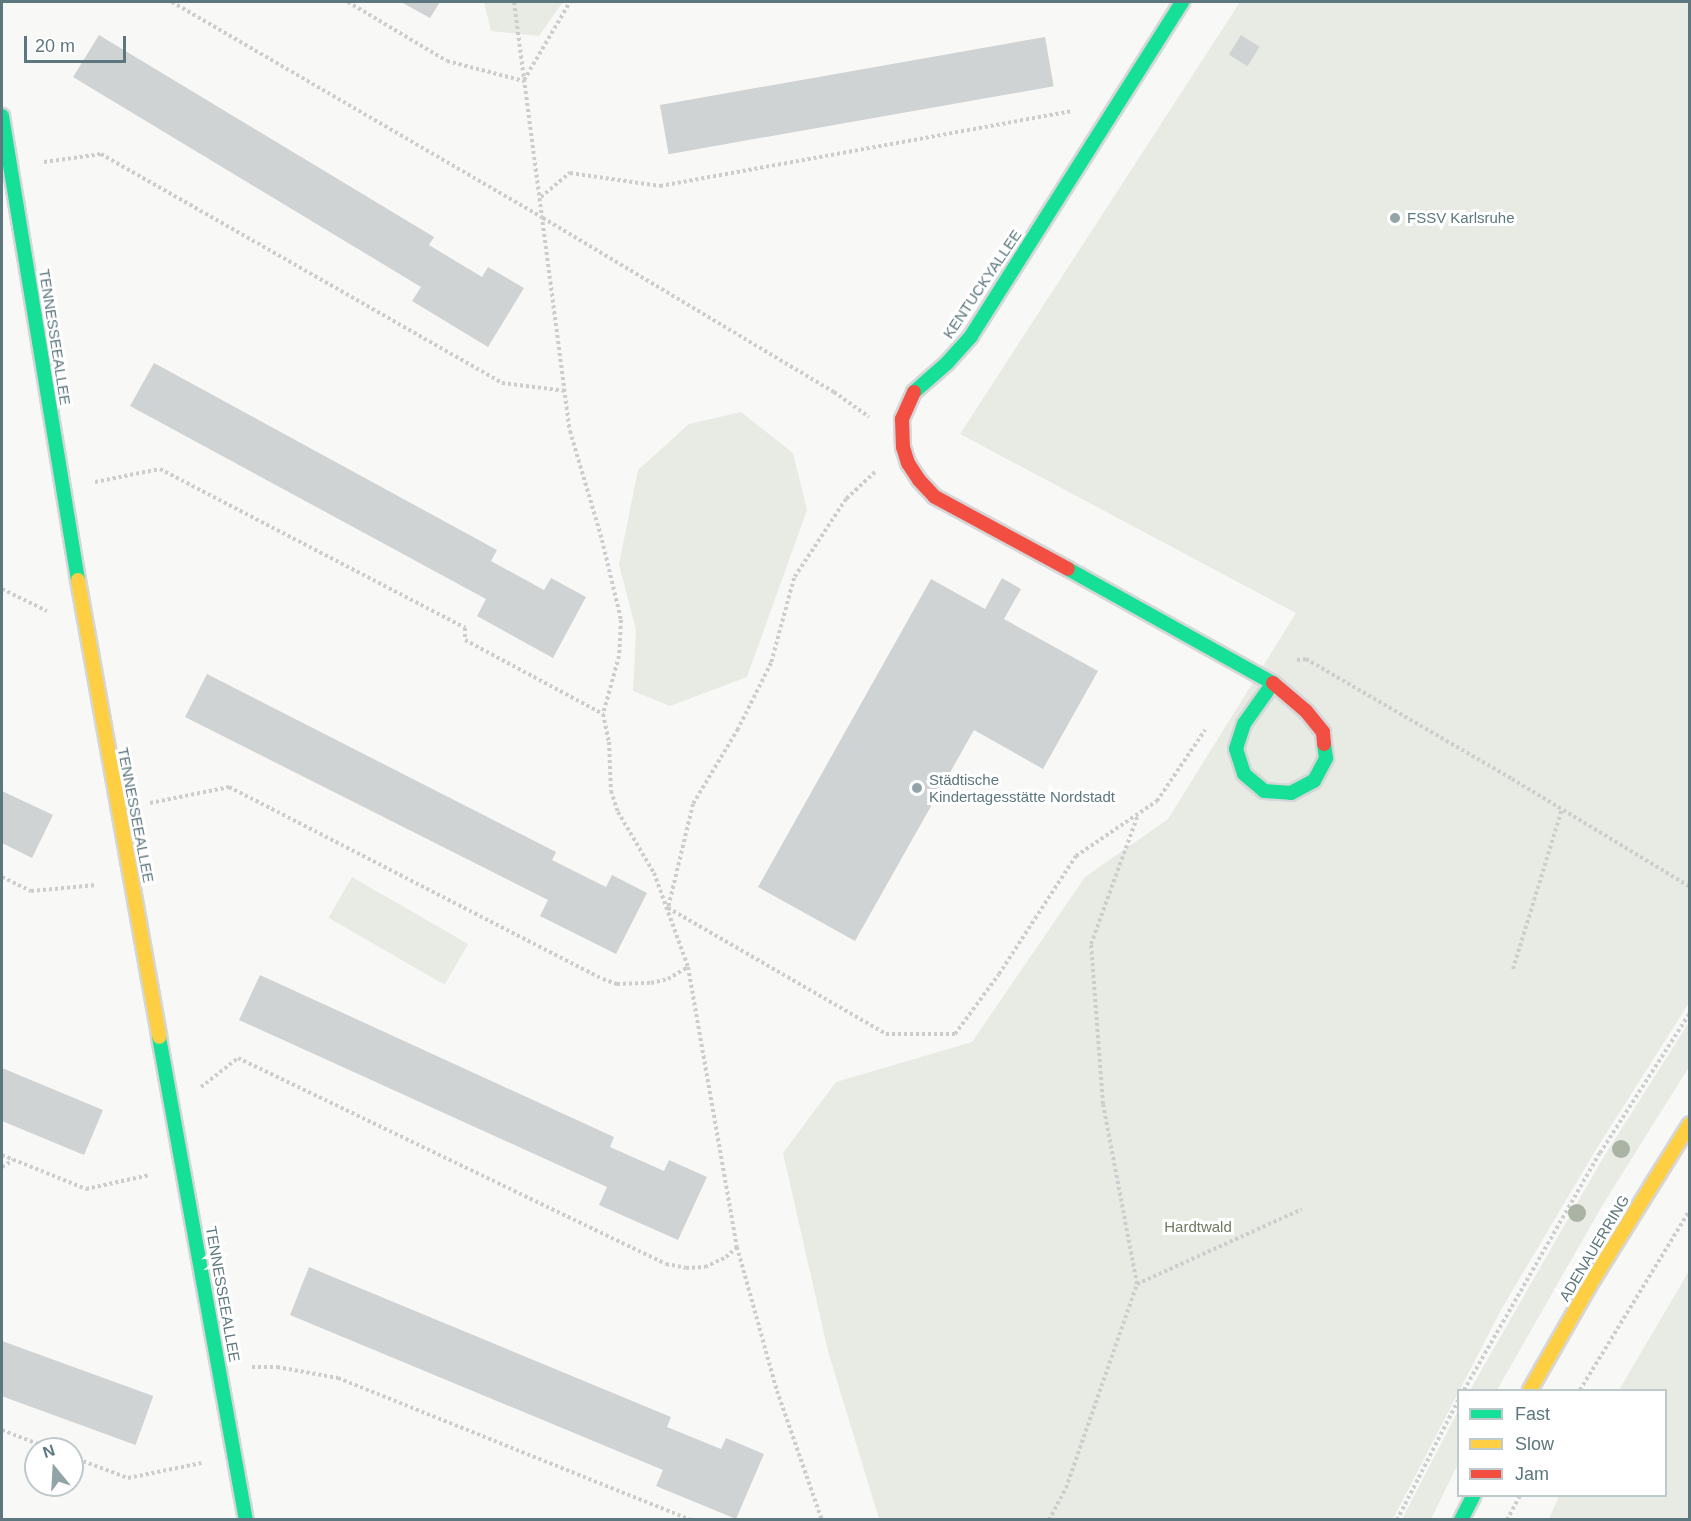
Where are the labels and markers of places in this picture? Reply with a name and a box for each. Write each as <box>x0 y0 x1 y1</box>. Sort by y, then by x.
place label: FSSV Karlsruhe <box>1407 209 1515 227</box>
marker: FSSV Karlsruhe <box>1388 211 1402 225</box>
place label: Städtische Kindertagesstätte Nordstadt <box>929 770 1115 805</box>
marker: Städtische Kindertagesstätte Nordstadt <box>910 781 924 795</box>

